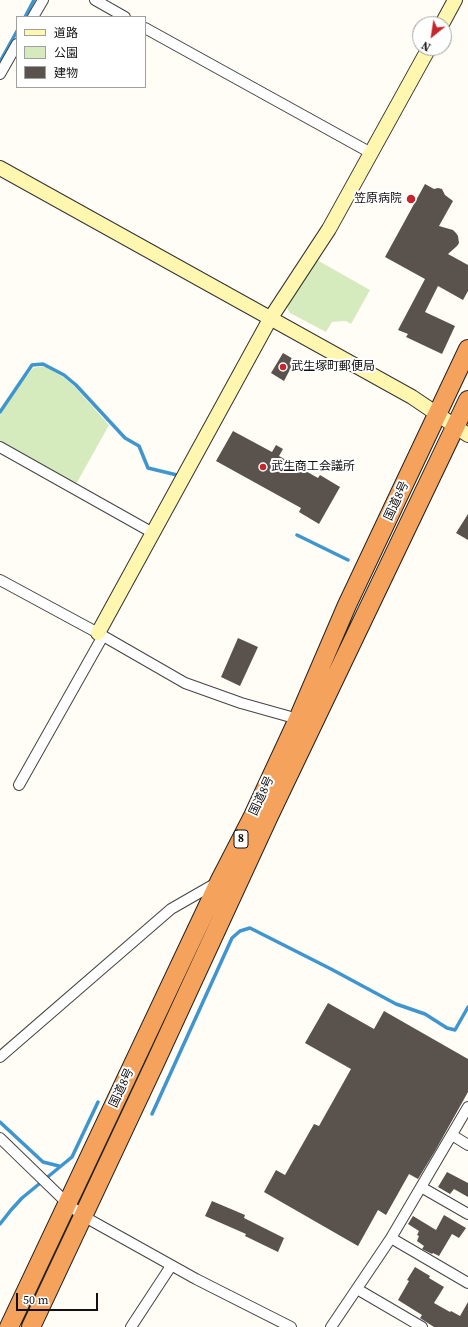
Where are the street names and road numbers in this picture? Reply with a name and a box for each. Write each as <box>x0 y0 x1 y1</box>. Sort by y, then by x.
street label: 国道8号 <box>382 479 412 523</box>
street label: 国道8号 <box>247 774 277 818</box>
road number: 8 <box>234 830 248 848</box>
street label: 国道8号 <box>107 1066 137 1110</box>

